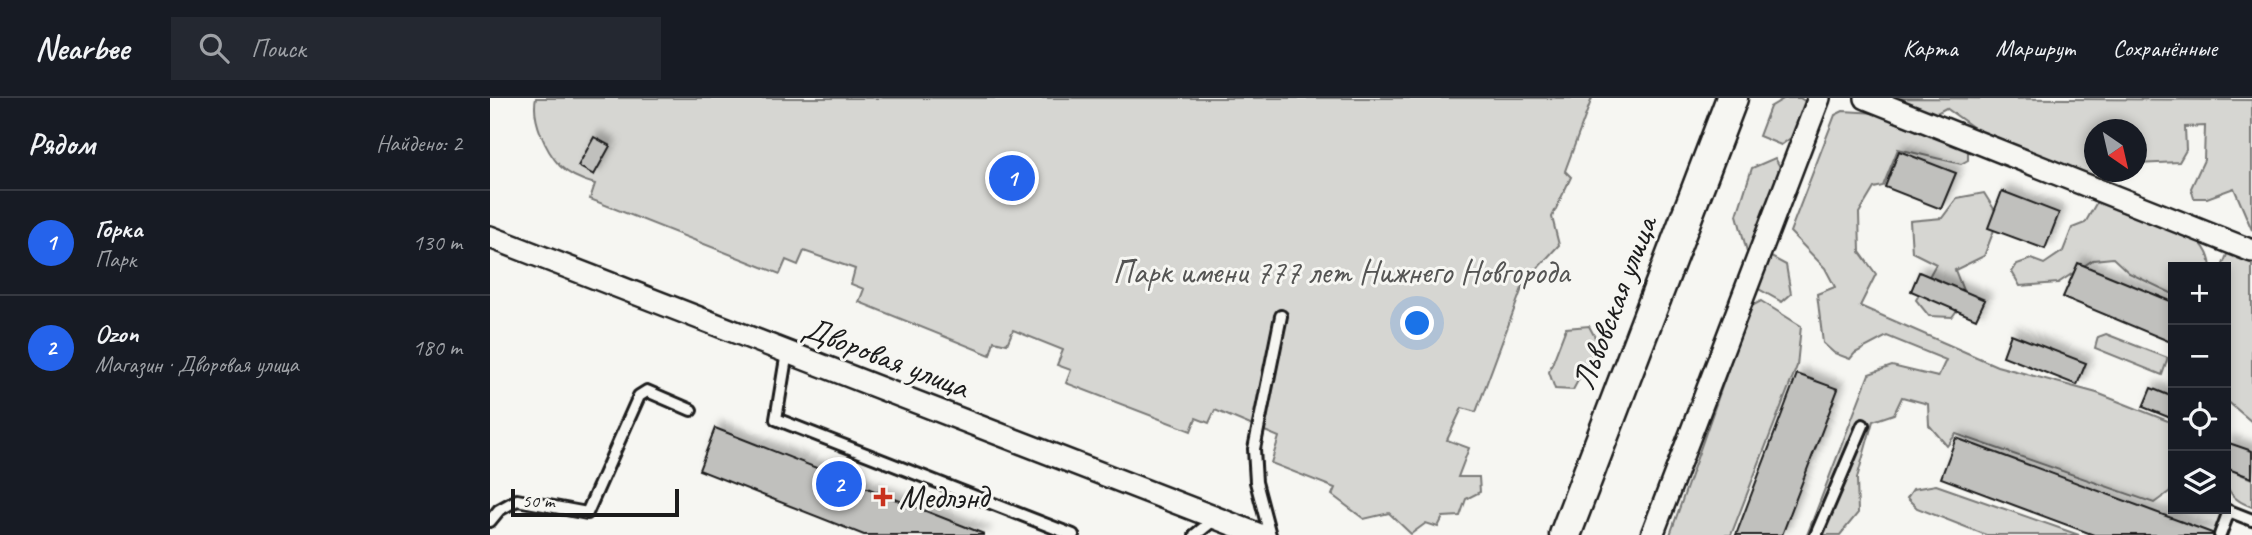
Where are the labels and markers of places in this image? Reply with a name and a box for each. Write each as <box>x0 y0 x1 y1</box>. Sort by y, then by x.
pin: 1 <box>989 152 1035 204</box>
pin: 2 <box>816 458 862 510</box>
place label: Медлэнд <box>899 476 992 518</box>
marker: Медлэнд <box>873 487 893 507</box>

